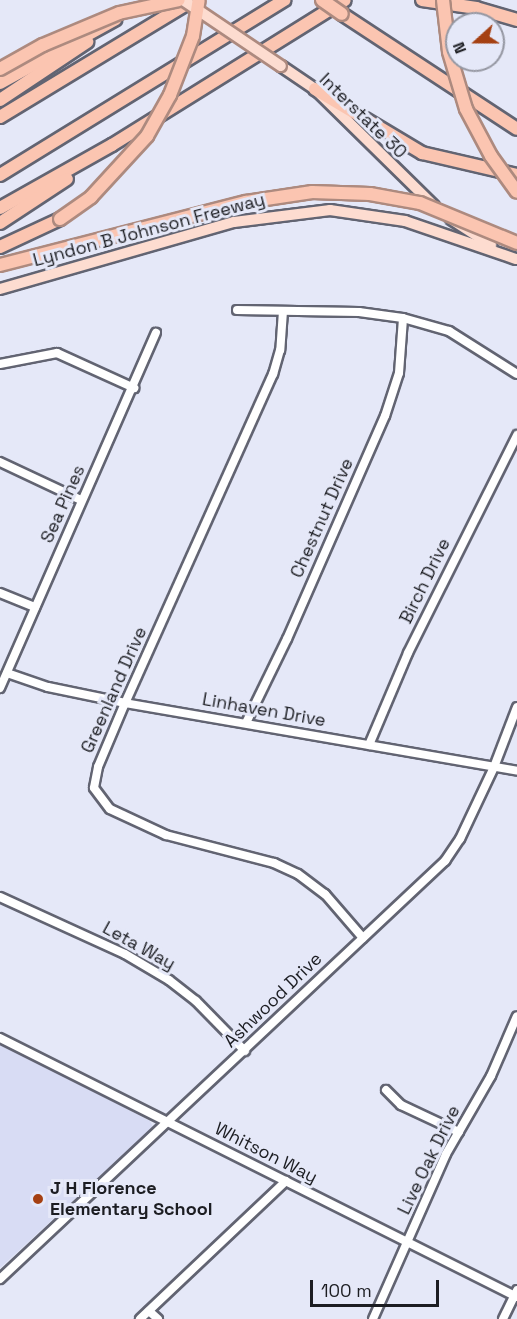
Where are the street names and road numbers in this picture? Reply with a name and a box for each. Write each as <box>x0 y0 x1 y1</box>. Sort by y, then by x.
street label: Interstate 30 <box>315 69 411 163</box>
street label: Lyndon B Johnson Freeway <box>31 189 267 271</box>
street label: Chestnut Drive <box>286 455 358 581</box>
street label: Sea Pines <box>36 462 90 546</box>
street label: Birch Drive <box>395 535 455 627</box>
street label: Greenland Drive <box>77 624 151 756</box>
street label: Linhaven Drive <box>201 689 327 731</box>
street label: Leta Way <box>99 917 179 975</box>
street label: Ashwood Drive <box>220 948 326 1052</box>
street label: Live Oak Drive <box>393 1102 465 1218</box>
street label: Whitson Way <box>211 1118 321 1188</box>

